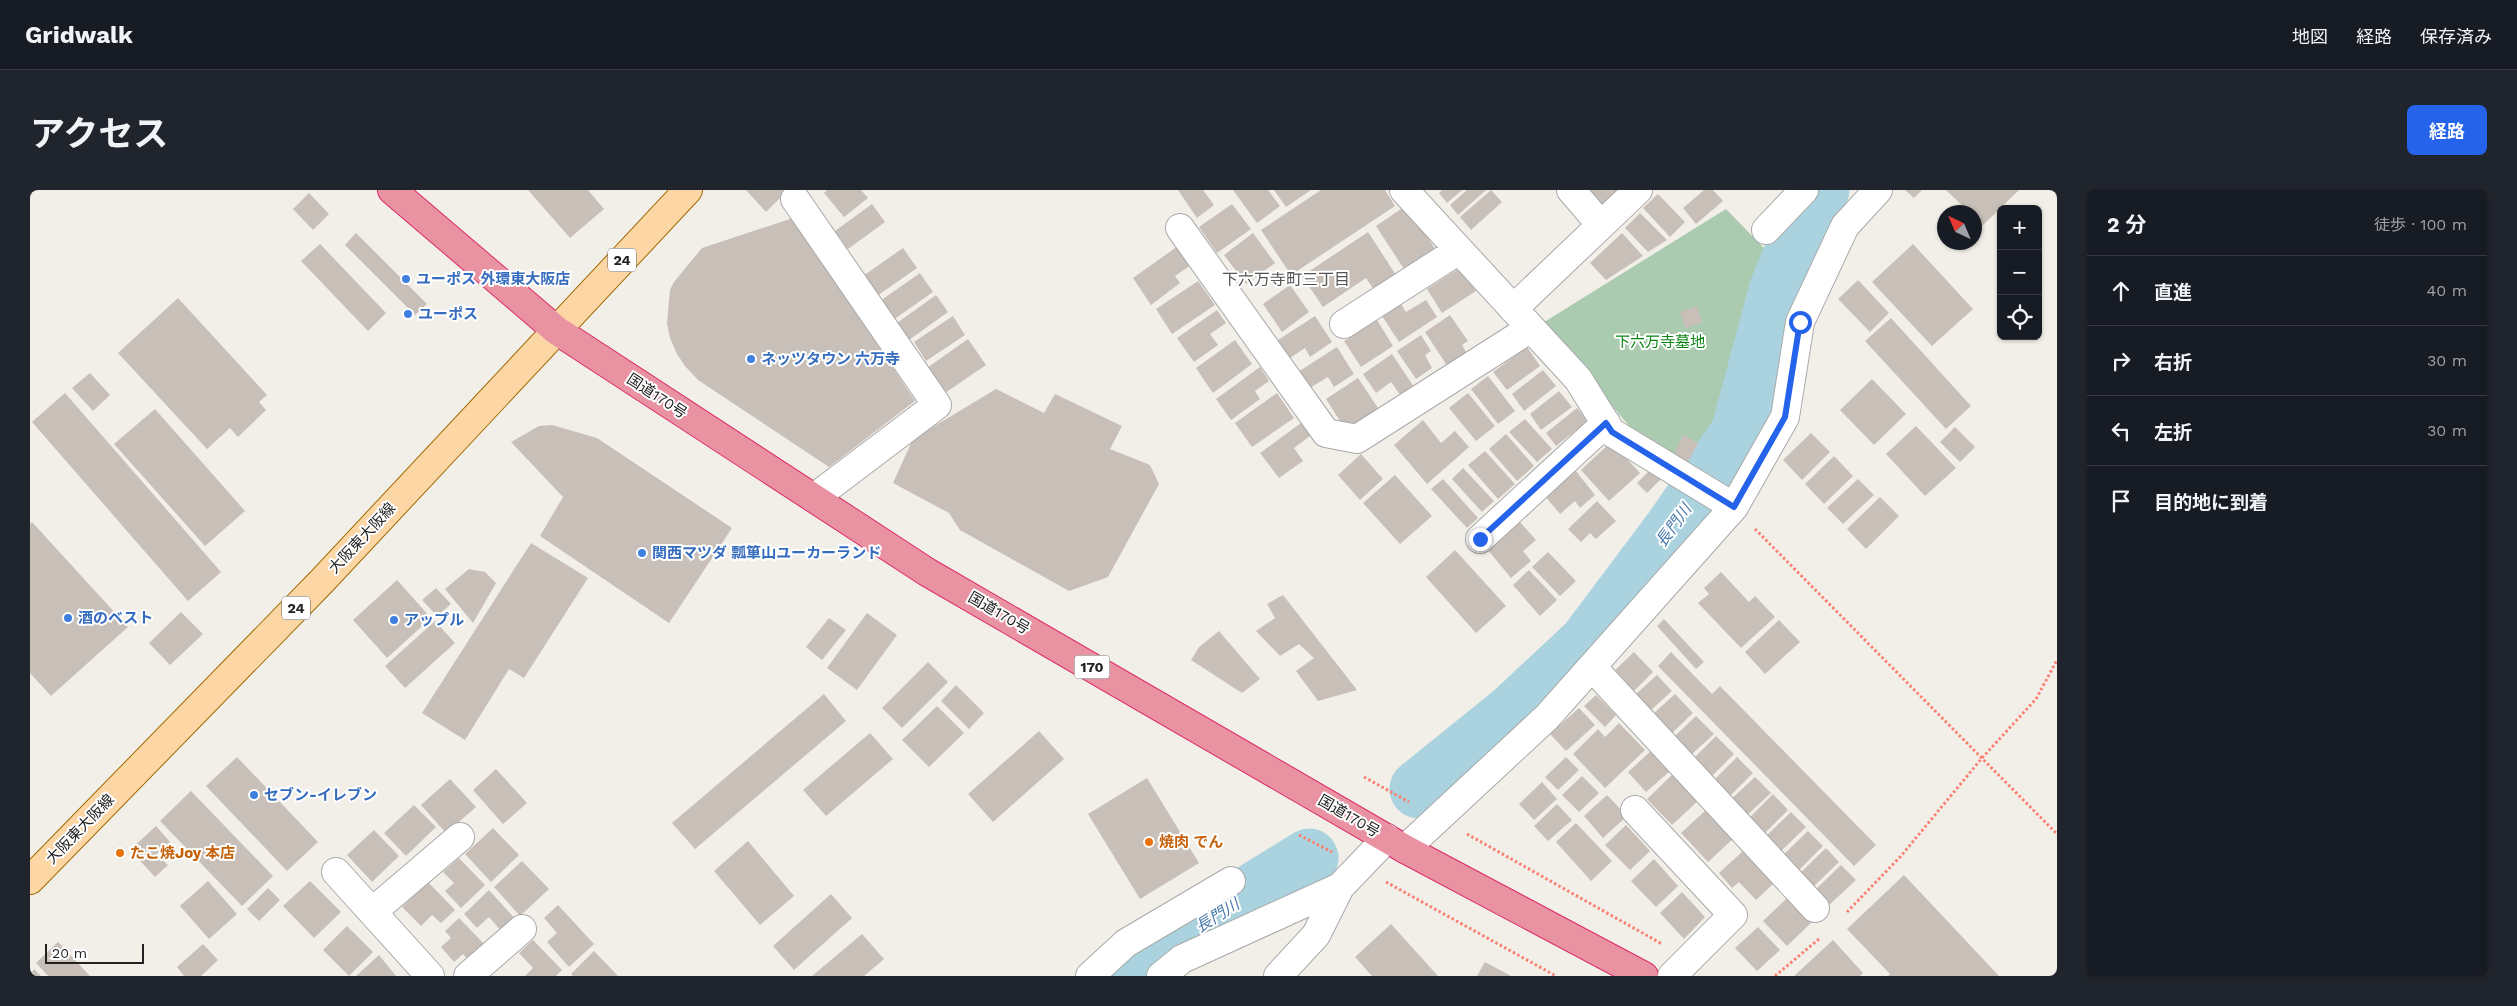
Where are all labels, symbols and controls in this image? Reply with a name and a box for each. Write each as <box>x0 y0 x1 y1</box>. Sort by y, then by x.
text: Gridwalk <box>25 21 133 49</box>
text: 地図 <box>2292 26 2328 47</box>
text: 経路 <box>2356 26 2392 47</box>
text: 保存済み <box>2420 26 2492 47</box>
button: 経路 <box>2407 105 2487 155</box>
text: アクセス <box>30 113 168 155</box>
north arrow <box>1937 205 1982 250</box>
map controls <box>1997 205 2042 340</box>
button: + <box>1997 205 2042 250</box>
text: 2 分 <box>2107 212 2147 237</box>
text: 徒歩 · 100 m <box>2374 215 2467 234</box>
road number: 24 <box>608 248 636 272</box>
button: − <box>1997 250 2042 295</box>
place label: ユーポス 外環東大阪店 <box>416 270 570 288</box>
district label: 下六万寺町三丁目 <box>1222 270 1350 289</box>
marker: ユーポス 外環東大阪店 <box>400 273 412 285</box>
icon: ahead <box>2107 277 2135 305</box>
text: 直進 <box>2154 281 2192 304</box>
text: 40 m <box>2427 281 2467 300</box>
button: locate <box>1997 295 2042 340</box>
place label: ユーポス <box>418 305 478 323</box>
marker: ユーポス <box>402 308 414 320</box>
route start <box>1789 311 1812 334</box>
park label: 下六万寺墓地 <box>1615 333 1705 351</box>
icon: right <box>2107 347 2135 375</box>
place label: ネッツタウン 六万寺 <box>761 350 900 368</box>
text: 右折 <box>2154 351 2192 374</box>
text: 30 m <box>2427 351 2467 370</box>
marker: ネッツタウン 六万寺 <box>745 353 757 365</box>
street label: 国道170号 <box>623 370 691 422</box>
icon: left <box>2107 417 2135 445</box>
text: 左折 <box>2154 421 2192 444</box>
text: 30 m <box>2427 421 2467 440</box>
icon: arrive <box>2107 487 2135 515</box>
text: 目的地に到着 <box>2154 491 2268 514</box>
street label: 大阪東大阪線 <box>325 499 399 577</box>
water label: 長門川 <box>1652 499 1696 550</box>
route end <box>1469 528 1492 551</box>
place label: 関西マツダ 瓢箪山ユーカーランド <box>652 544 881 562</box>
marker: 関西マツダ 瓢箪山ユーカーランド <box>636 547 648 559</box>
street label: 国道170号 <box>965 588 1033 638</box>
road number: 24 <box>282 596 310 619</box>
place label: 酒のベスト <box>78 609 153 627</box>
place label: アップル <box>404 611 464 629</box>
marker: 酒のベスト <box>62 612 74 624</box>
marker: アップル <box>388 614 400 626</box>
road number: 170 <box>1074 656 1110 678</box>
place label: セブン-イレブン <box>264 786 377 804</box>
marker: セブン-イレブン <box>248 789 260 801</box>
street label: 大阪東大阪線 <box>42 790 118 868</box>
street label: 国道170号 <box>1315 791 1383 841</box>
place label: 焼肉 でん <box>1159 833 1223 851</box>
marker: 焼肉 でん <box>1143 836 1155 848</box>
place label: たこ焼Joy 本店 <box>130 844 235 862</box>
marker: たこ焼Joy 本店 <box>114 847 126 859</box>
water label: 長門川 <box>1192 894 1244 936</box>
scale bar <box>45 941 144 964</box>
text: 20 m <box>52 945 87 961</box>

